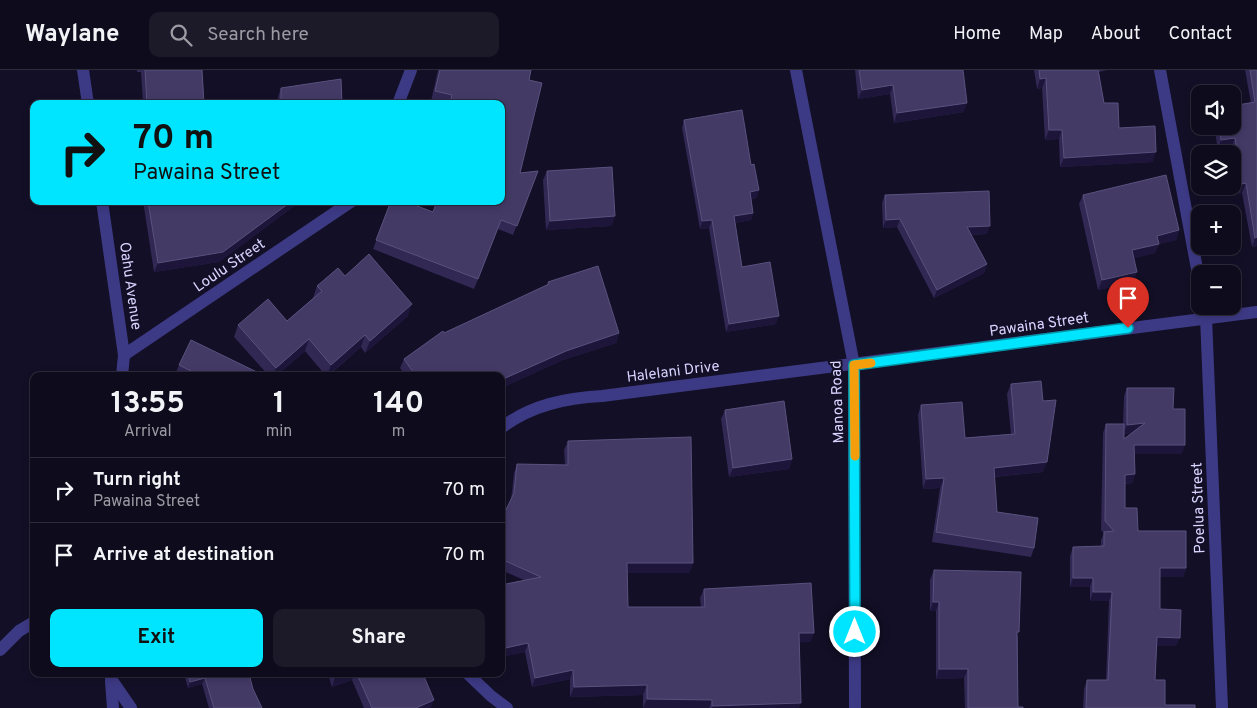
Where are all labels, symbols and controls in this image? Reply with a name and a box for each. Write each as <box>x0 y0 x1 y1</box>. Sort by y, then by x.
search box <box>149 12 499 57</box>
text: Waylane <box>25 20 119 50</box>
icon: search <box>167 21 195 49</box>
text: Search here <box>207 23 309 47</box>
text: Home <box>953 23 1001 46</box>
text: Map <box>1029 23 1063 46</box>
text: About <box>1091 23 1140 46</box>
text: Contact <box>1168 23 1232 46</box>
map controls <box>1191 85 1241 315</box>
button: sound <box>1191 85 1241 135</box>
text: 70 m <box>133 117 214 161</box>
icon: right <box>50 120 115 185</box>
button: layers <box>1191 145 1241 195</box>
text: Pawaina Street <box>133 160 280 187</box>
button: + <box>1191 205 1241 255</box>
street label: Loulu Street <box>190 235 269 297</box>
street label: Oahu Avenue <box>114 241 145 331</box>
button: − <box>1191 265 1241 315</box>
pin <box>1107 277 1149 328</box>
icon: arrive <box>1114 284 1142 312</box>
street label: Pawaina Street <box>988 309 1090 342</box>
street label: Halelani Drive <box>626 357 721 388</box>
street label: Manoa Road <box>828 360 849 444</box>
text: 13:55 <box>111 386 185 423</box>
text: 1 <box>273 386 285 423</box>
text: 140 <box>373 386 424 423</box>
text: Arrival <box>124 422 172 442</box>
text: min <box>266 422 292 442</box>
text: m <box>392 422 405 442</box>
street label: Poelua Street <box>1188 462 1211 554</box>
text: Turn right <box>93 468 181 492</box>
icon: right <box>50 476 78 504</box>
text: 70 m <box>443 478 485 502</box>
text: Pawaina Street <box>93 492 200 512</box>
icon: arrive <box>50 541 78 569</box>
text: Arrive at destination <box>93 543 274 567</box>
text: 70 m <box>443 543 485 567</box>
position arrow <box>828 605 880 657</box>
button: Exit <box>50 609 263 667</box>
button: Share <box>273 609 485 667</box>

